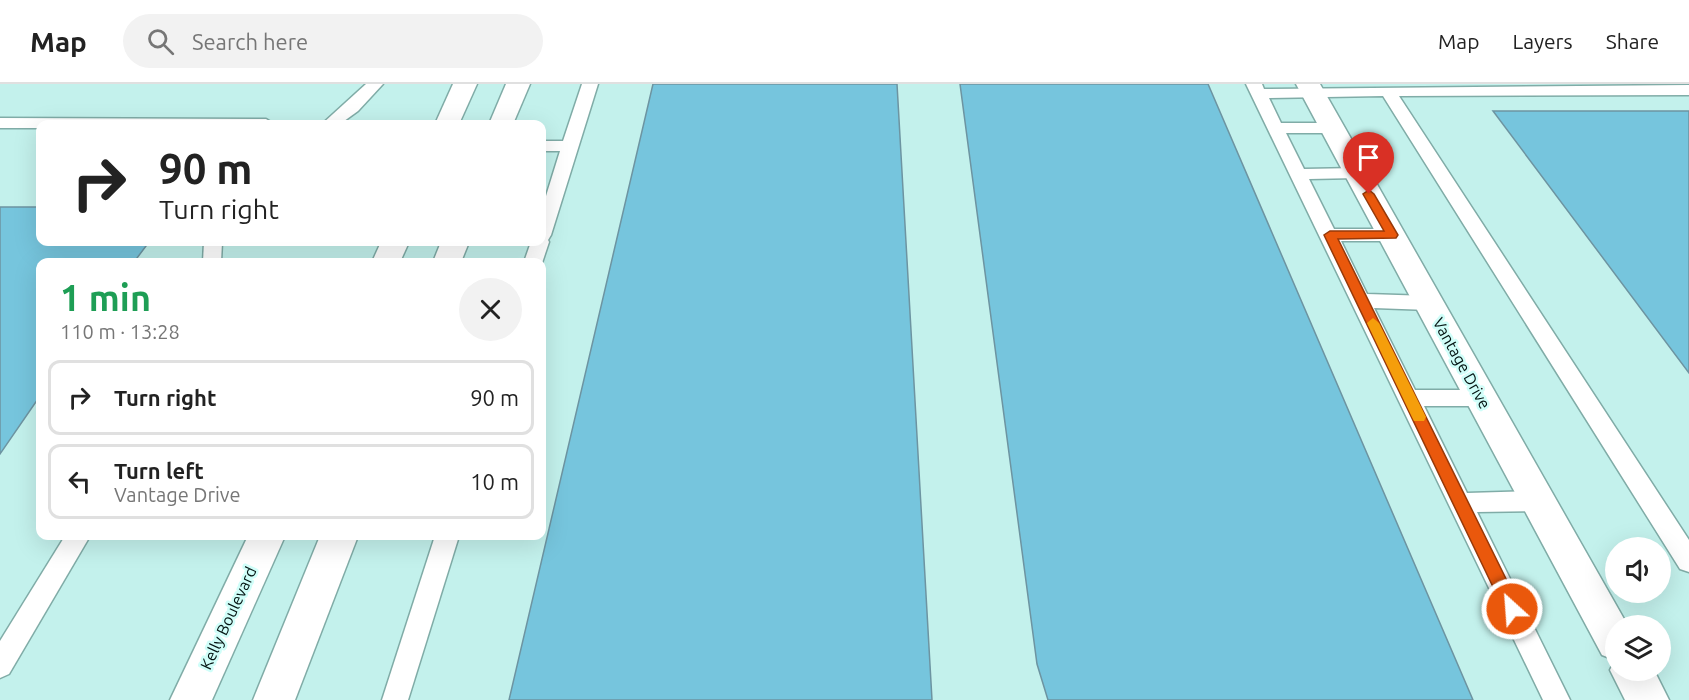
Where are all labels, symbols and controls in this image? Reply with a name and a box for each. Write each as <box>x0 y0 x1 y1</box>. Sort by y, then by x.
search box <box>123 14 543 68</box>
icon: search <box>144 25 177 58</box>
text: Map <box>30 26 87 57</box>
text: Search here <box>192 29 308 54</box>
text: Map <box>1438 29 1479 53</box>
text: Layers <box>1512 29 1573 53</box>
text: Share <box>1606 29 1659 53</box>
pin <box>1343 132 1394 194</box>
icon: arrive <box>1352 141 1385 174</box>
icon: right <box>60 144 138 222</box>
text: 90 m <box>159 145 253 192</box>
text: Turn right <box>159 194 279 224</box>
text: 1 min <box>60 277 151 318</box>
button: close <box>459 278 522 341</box>
street label: Vantage Drive <box>1430 314 1494 412</box>
text: 110 m · 13:28 <box>60 320 180 343</box>
icon: right <box>63 381 96 414</box>
text: Turn right <box>114 385 216 410</box>
text: 90 m <box>470 385 519 410</box>
text: Turn left <box>114 458 204 483</box>
icon: left <box>63 465 96 498</box>
text: 10 m <box>470 469 519 494</box>
text: Vantage Drive <box>114 483 241 506</box>
map controls <box>1605 537 1671 681</box>
button: sound <box>1605 537 1671 603</box>
street label: Kelly Boulevard <box>196 564 260 672</box>
position arrow <box>1480 577 1544 641</box>
button: layers <box>1605 615 1671 681</box>

